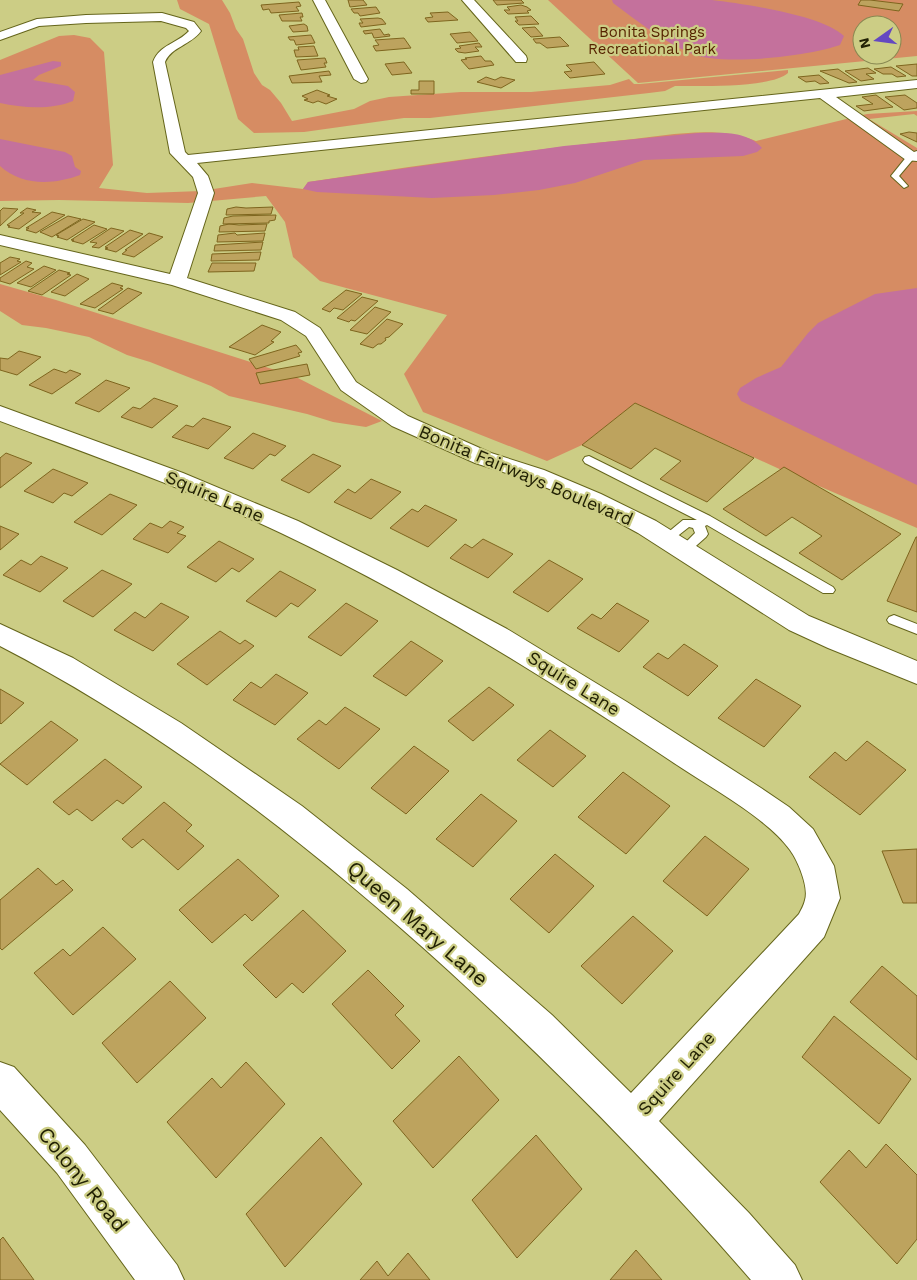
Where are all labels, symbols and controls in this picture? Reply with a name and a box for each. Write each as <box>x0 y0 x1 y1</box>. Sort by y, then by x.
north arrow <box>852 15 902 65</box>
park label: Bonita Springs Recreational Park <box>588 23 716 58</box>
text: N <box>855 36 873 50</box>
street label: Bonita Fairways Boulevard <box>416 420 636 530</box>
street label: Squire Lane <box>163 466 267 526</box>
street label: Squire Lane <box>524 646 624 720</box>
street label: Queen Mary Lane <box>342 855 494 991</box>
street label: Squire Lane <box>633 1027 719 1119</box>
street label: Colony Road <box>33 1122 133 1236</box>

